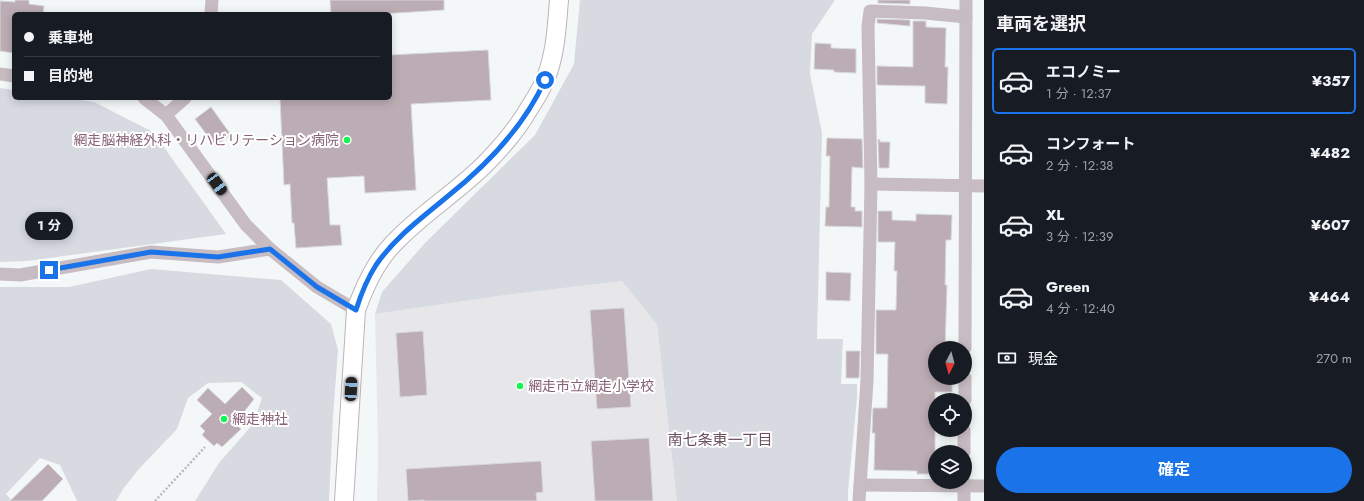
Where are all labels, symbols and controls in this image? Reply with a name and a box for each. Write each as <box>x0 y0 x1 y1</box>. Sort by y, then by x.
text: 車両を選択 <box>996 11 1086 37</box>
text: 乗車地 <box>48 27 93 49</box>
text: エコノミー <box>1046 61 1121 83</box>
icon: car <box>998 63 1034 99</box>
text: 目的地 <box>48 65 93 87</box>
text: ¥357 <box>1312 70 1350 92</box>
route start <box>536 71 554 89</box>
text: 1 分 · 12:37 <box>1046 84 1111 103</box>
place label: 網走脳神経外科・リハビリテーション病院 <box>73 130 339 150</box>
text: コンフォート <box>1046 133 1136 155</box>
marker: 網走脳神経外科・リハビリテーション病院 <box>342 135 352 145</box>
icon: car <box>998 135 1034 171</box>
text: ¥482 <box>1310 142 1350 164</box>
text: 2 分 · 12:38 <box>1046 156 1113 175</box>
car <box>205 171 229 197</box>
text: XL <box>1046 204 1064 226</box>
icon: car <box>998 207 1034 243</box>
callout: 1 分 <box>25 212 73 240</box>
text: ¥607 <box>1311 214 1350 236</box>
text: 1 分 <box>37 216 61 235</box>
text: 3 分 · 12:39 <box>1046 227 1113 246</box>
route end <box>40 261 58 279</box>
text: Green <box>1046 276 1090 298</box>
icon: car <box>998 279 1034 315</box>
text: ¥464 <box>1309 286 1350 308</box>
text: 4 分 · 12:40 <box>1046 299 1115 318</box>
north arrow <box>928 341 972 385</box>
map controls <box>928 341 972 489</box>
icon: cash <box>996 347 1018 369</box>
text: 現金 <box>1028 348 1058 370</box>
text: 270 m <box>1316 349 1352 368</box>
place label: 網走市立網走小学校 <box>528 376 654 396</box>
car <box>344 377 358 401</box>
marker: 網走市立網走小学校 <box>515 381 525 391</box>
button: locate <box>928 393 972 437</box>
place label: 網走神社 <box>232 409 288 429</box>
marker: 網走神社 <box>219 414 229 424</box>
district label: 南七条東一丁目 <box>667 429 773 451</box>
button: layers <box>928 445 972 489</box>
button: 確定 <box>996 447 1352 493</box>

